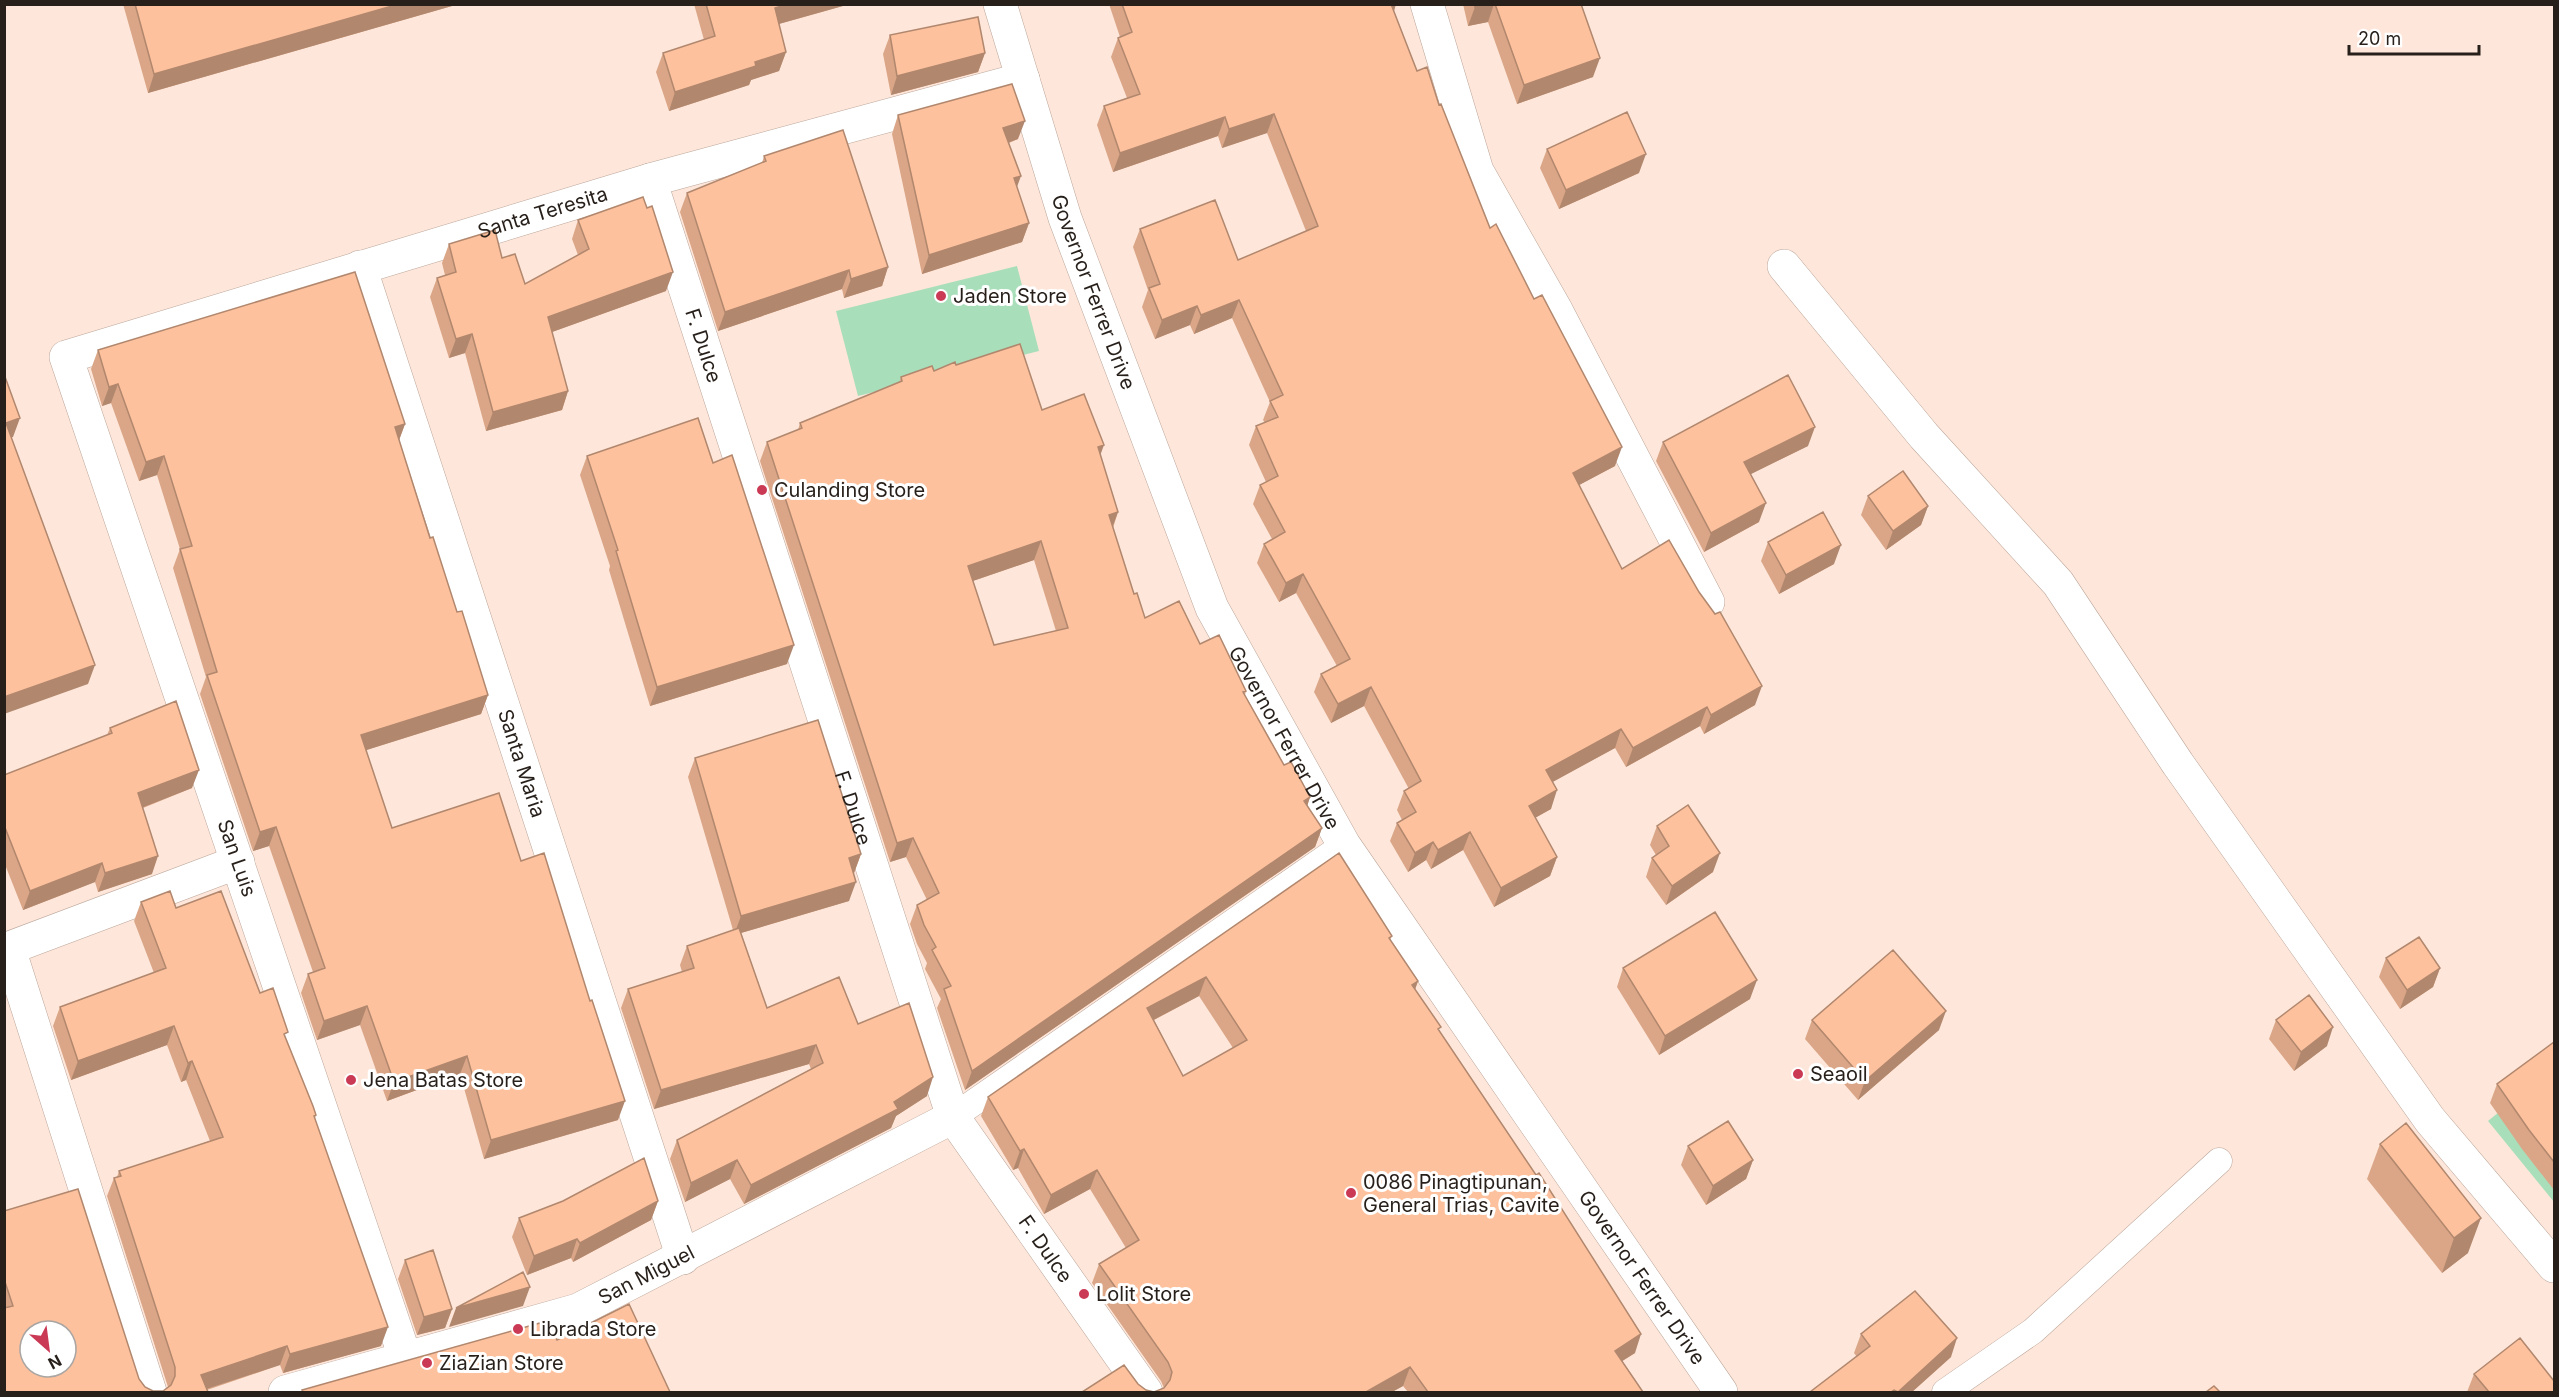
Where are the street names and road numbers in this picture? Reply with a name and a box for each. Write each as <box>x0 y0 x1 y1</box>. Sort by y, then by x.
street label: Santa Teresita <box>475 182 610 244</box>
street label: Governor Ferrer Drive <box>1047 192 1141 393</box>
street label: F. Dulce <box>680 305 727 386</box>
street label: Governor Ferrer Drive <box>1224 642 1345 834</box>
street label: Santa Maria <box>493 706 551 821</box>
street label: F. Dulce <box>830 768 876 848</box>
street label: San Luis <box>213 816 261 900</box>
street label: Governor Ferrer Drive <box>1574 1186 1710 1369</box>
street label: F. Dulce <box>1014 1211 1077 1287</box>
street label: San Miguel <box>594 1240 698 1310</box>

